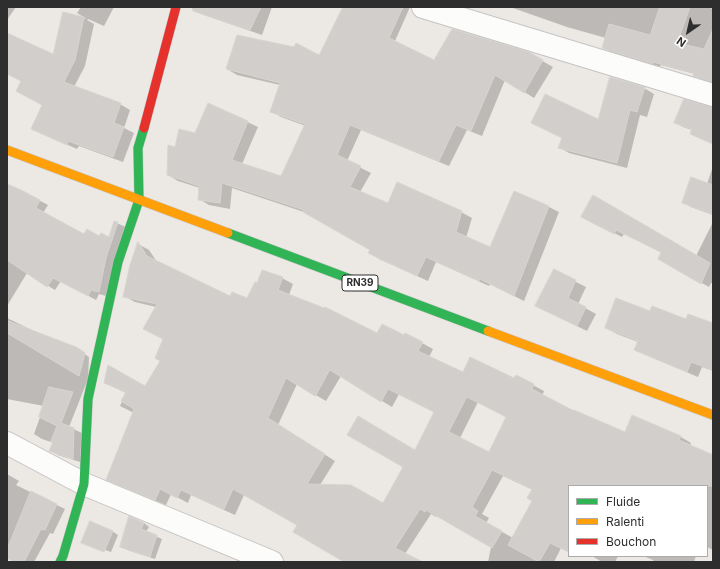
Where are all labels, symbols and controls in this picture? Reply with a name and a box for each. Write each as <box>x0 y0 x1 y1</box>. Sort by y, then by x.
north arrow <box>668 12 708 52</box>
text: N <box>674 34 689 50</box>
road number: RN39 <box>342 275 378 291</box>
legend <box>568 485 708 557</box>
text: Fluide <box>606 494 640 509</box>
text: Ralenti <box>606 514 644 529</box>
text: Bouchon <box>606 534 656 549</box>

